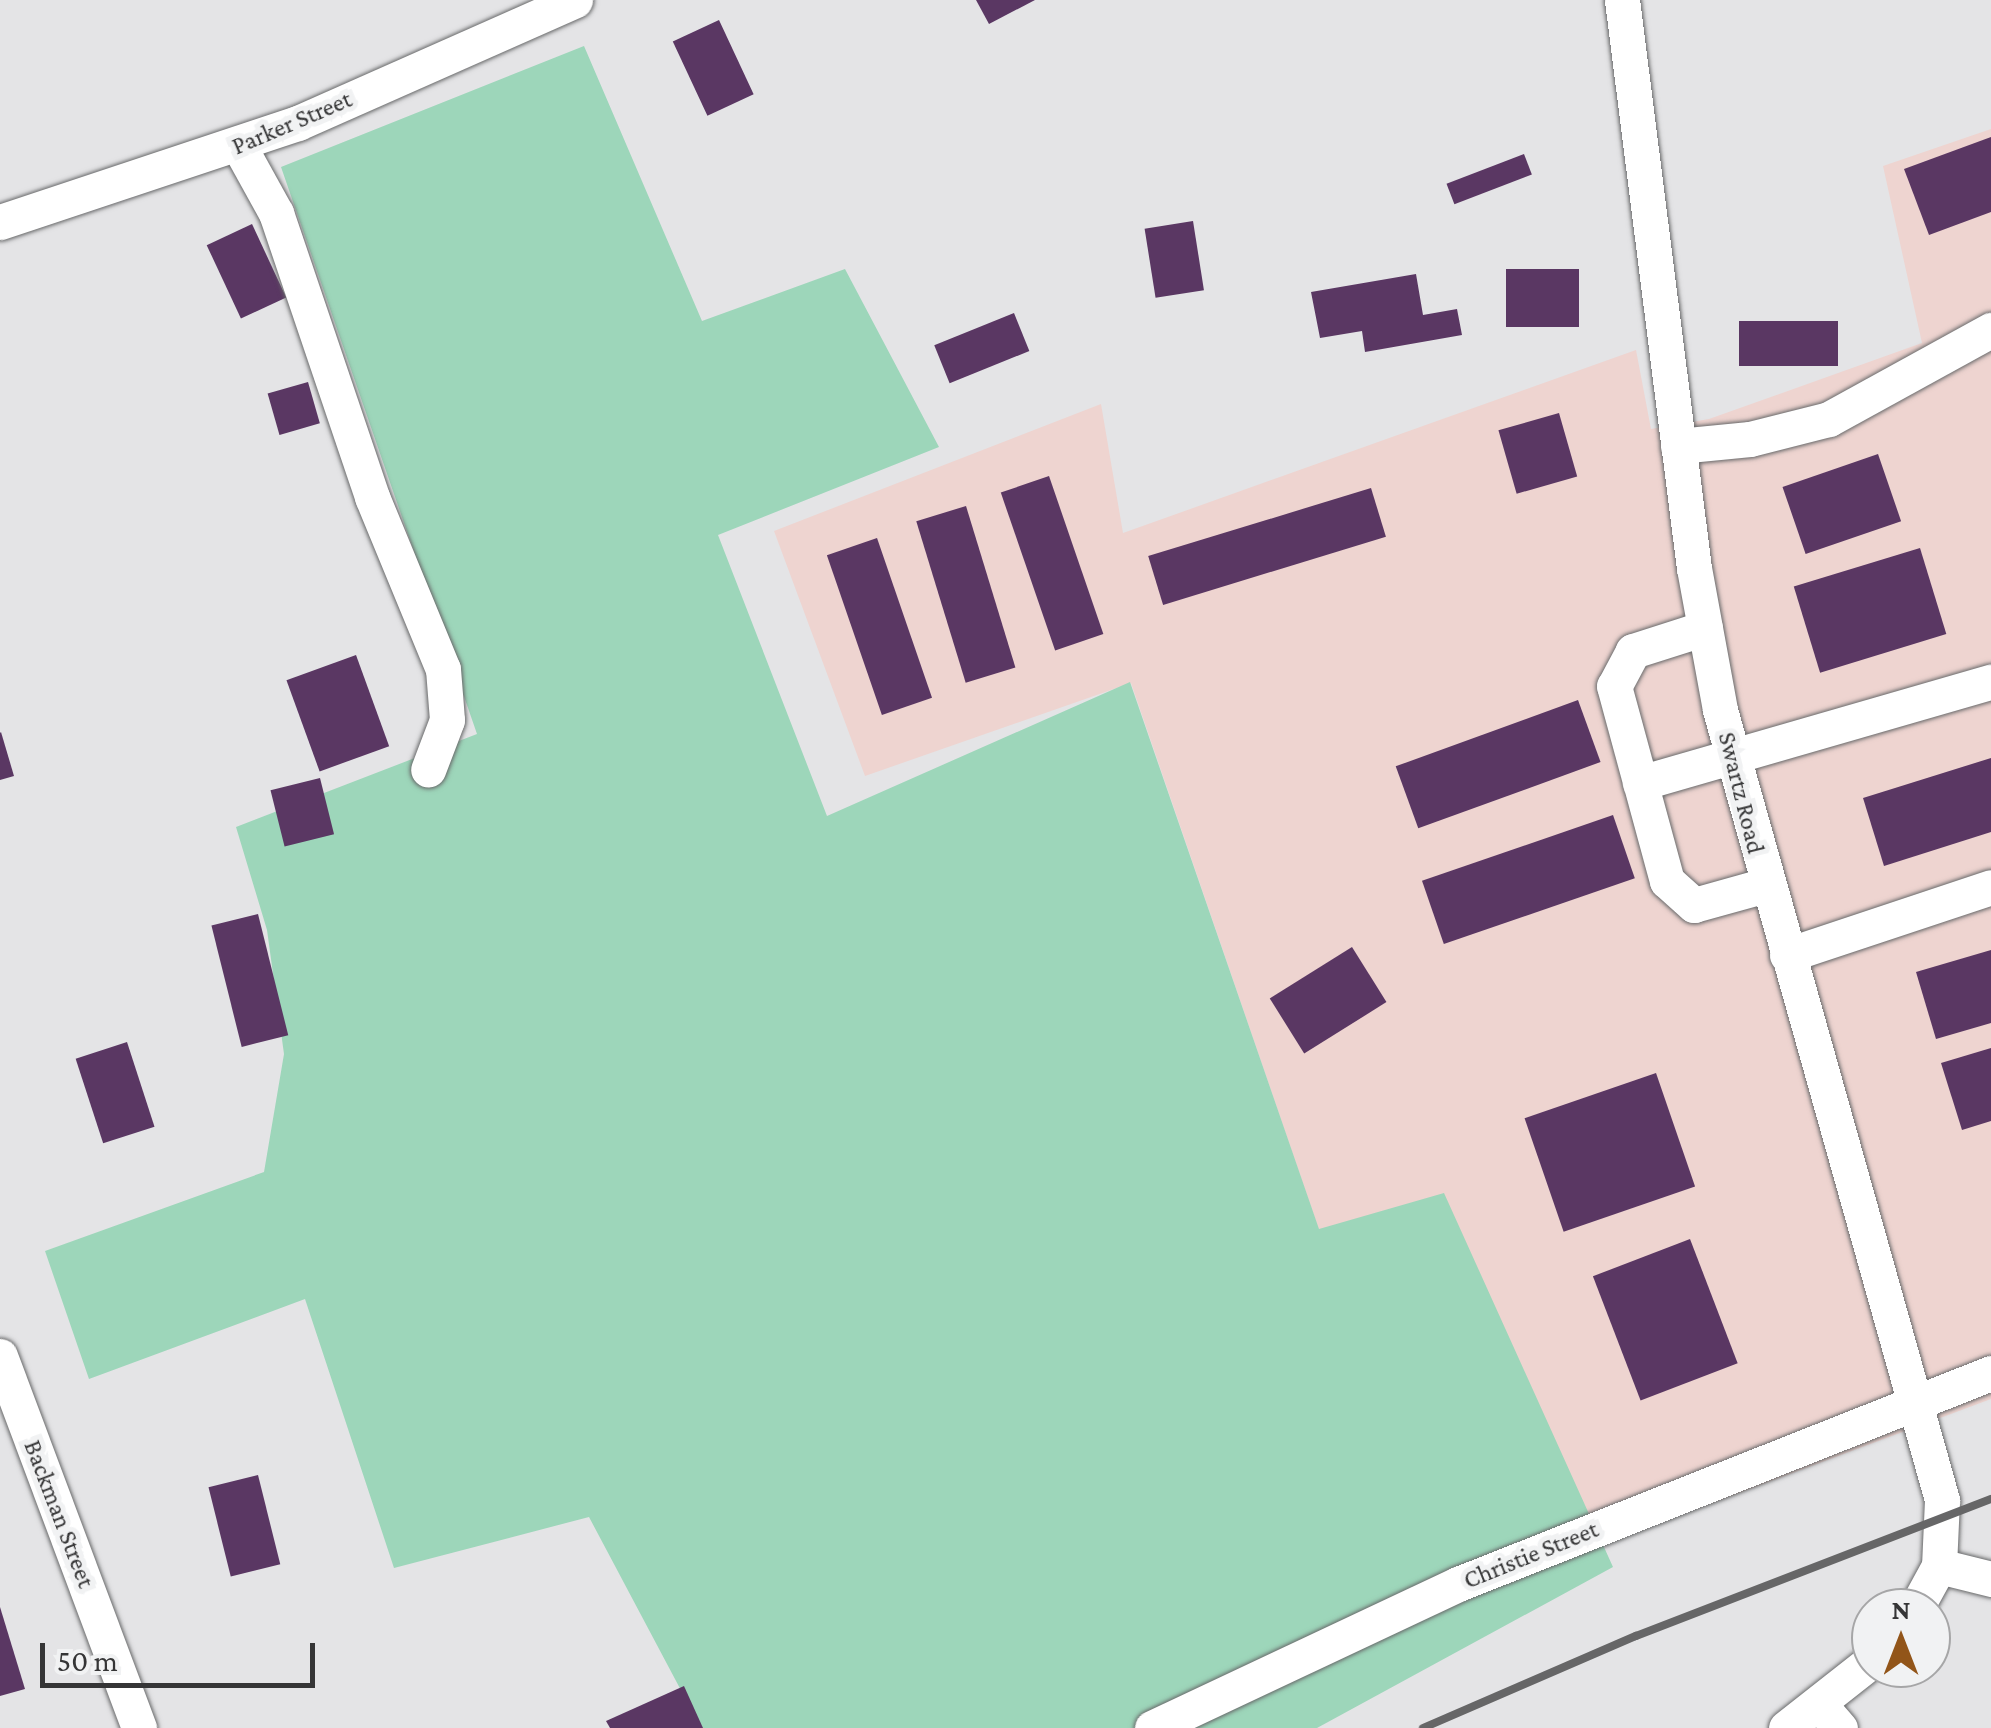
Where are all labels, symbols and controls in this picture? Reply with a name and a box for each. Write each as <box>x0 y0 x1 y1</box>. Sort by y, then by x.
street label: Parker Street <box>228 84 356 162</box>
street label: Swartz Road <box>1711 729 1771 857</box>
street label: Backman Street <box>17 1436 101 1592</box>
street label: Christie Street <box>1459 1514 1603 1596</box>
north arrow <box>1851 1588 1951 1688</box>
text: N <box>1891 1594 1911 1625</box>
scale bar <box>45 1623 320 1685</box>
text: 50 m <box>57 1644 118 1677</box>

